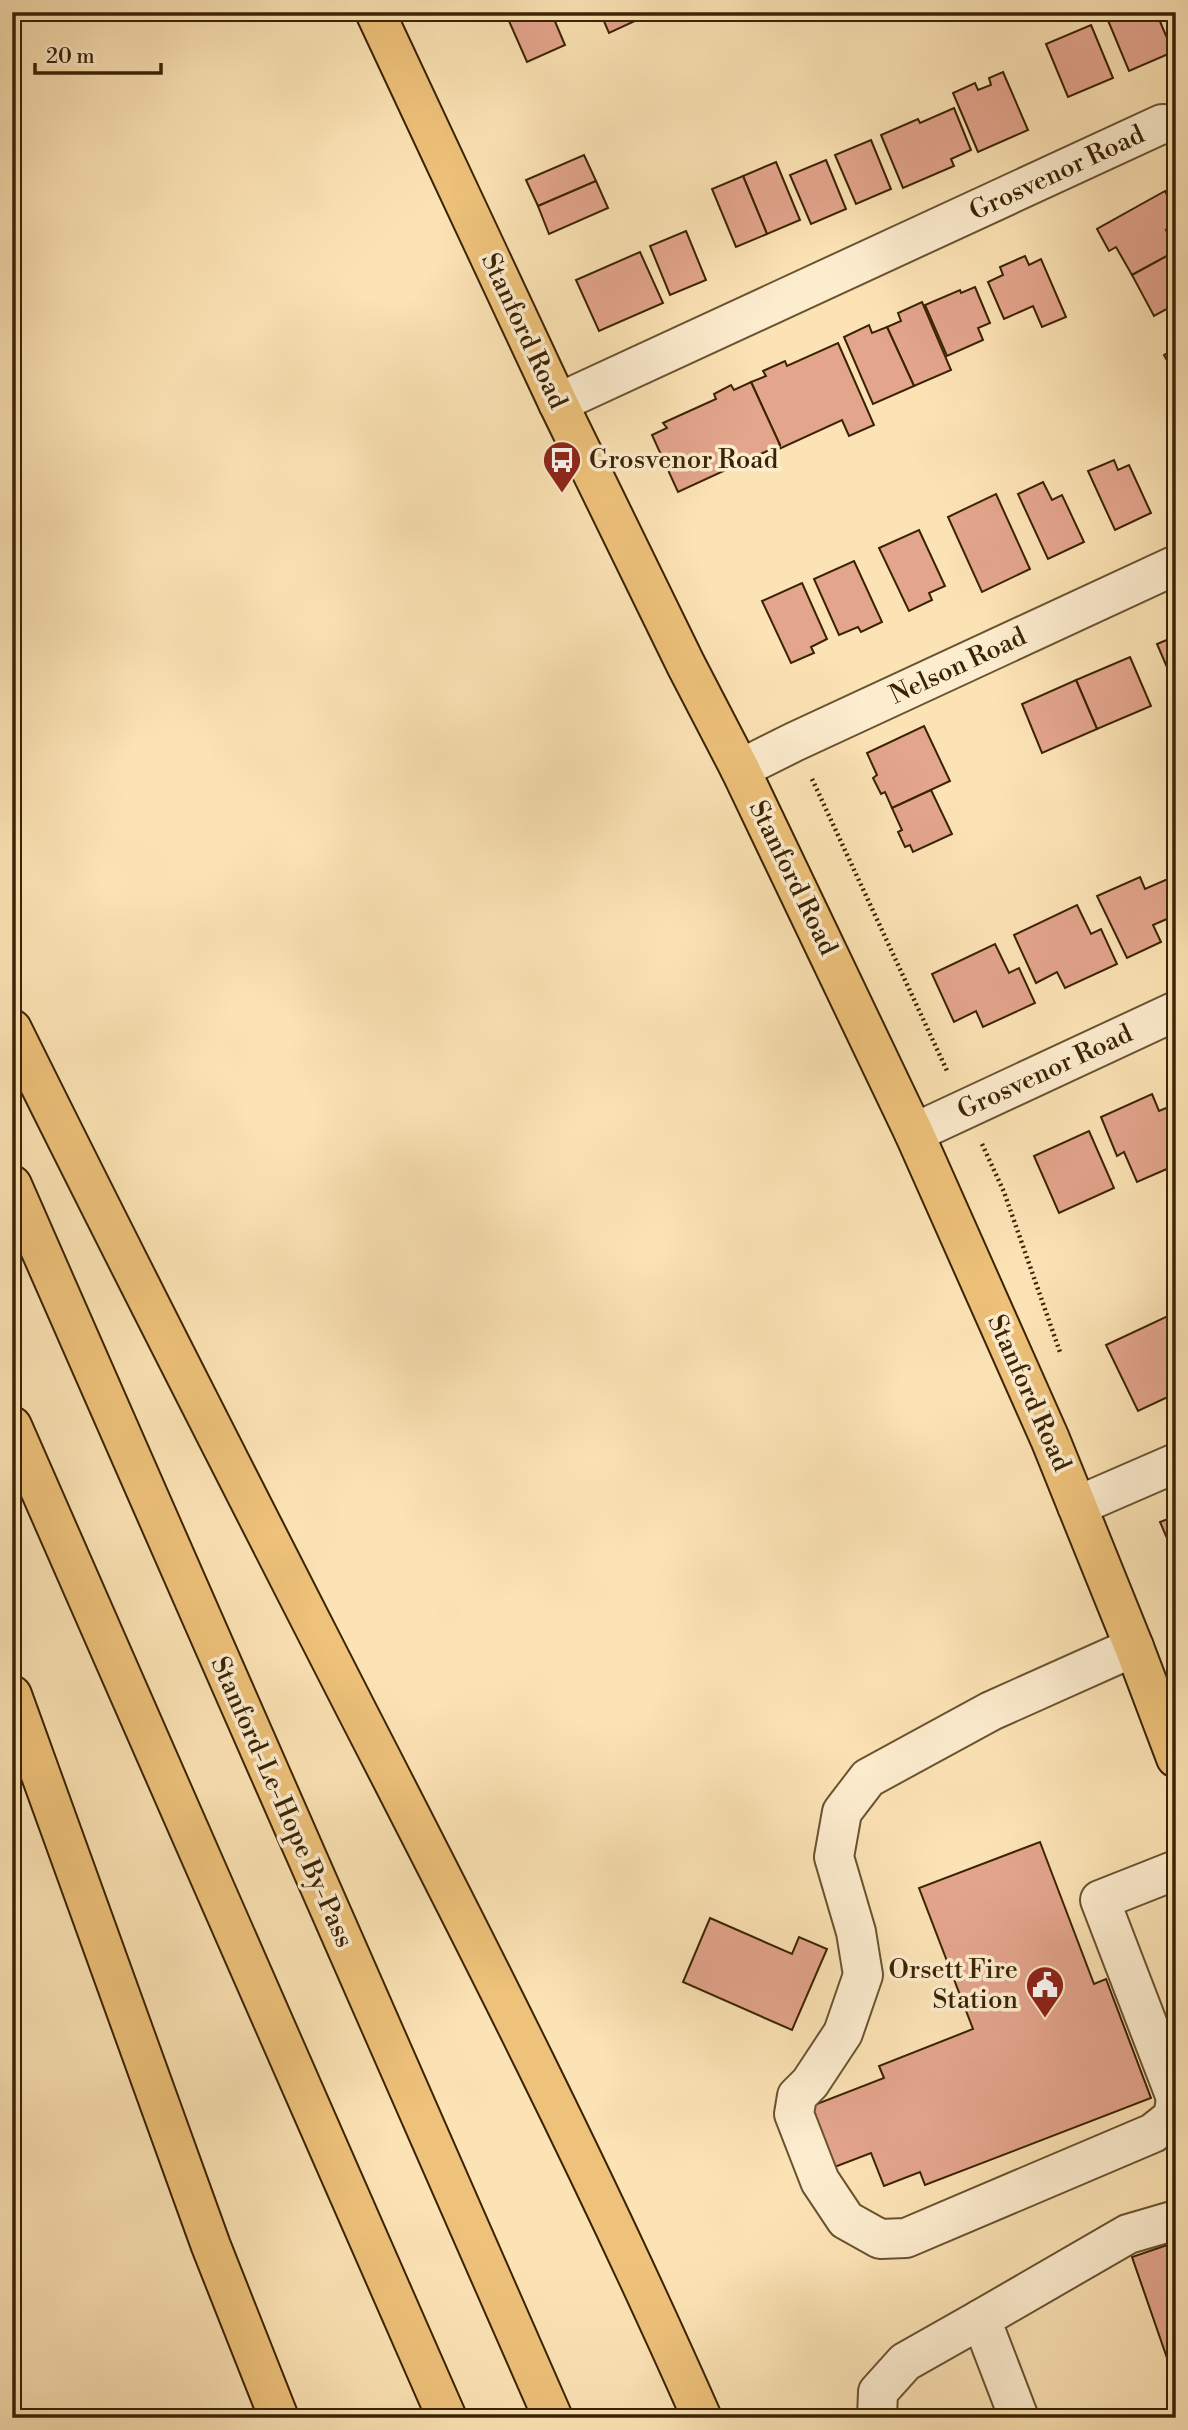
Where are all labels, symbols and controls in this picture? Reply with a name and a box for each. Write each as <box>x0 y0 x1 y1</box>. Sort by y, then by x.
scale bar <box>35 32 161 76</box>
text: 20 m <box>46 44 95 70</box>
street label: Grosvenor Road <box>964 118 1150 227</box>
street label: Stanford Road <box>474 248 574 414</box>
bus stop icon: Grosvenor Road <box>541 439 583 494</box>
place label: Grosvenor Road <box>589 444 778 476</box>
street label: Nelson Road <box>885 620 1032 712</box>
street label: Stanford Road <box>742 795 844 961</box>
street label: Grosvenor Road <box>952 1017 1138 1126</box>
street label: Stanford Road <box>980 1310 1078 1477</box>
street label: Stanford-Le-Hope By-Pass <box>203 1652 361 1952</box>
place label: Orsett Fire Station <box>889 1954 1018 2016</box>
public building icon: Orsett Fire Station <box>1024 1964 1066 2019</box>

